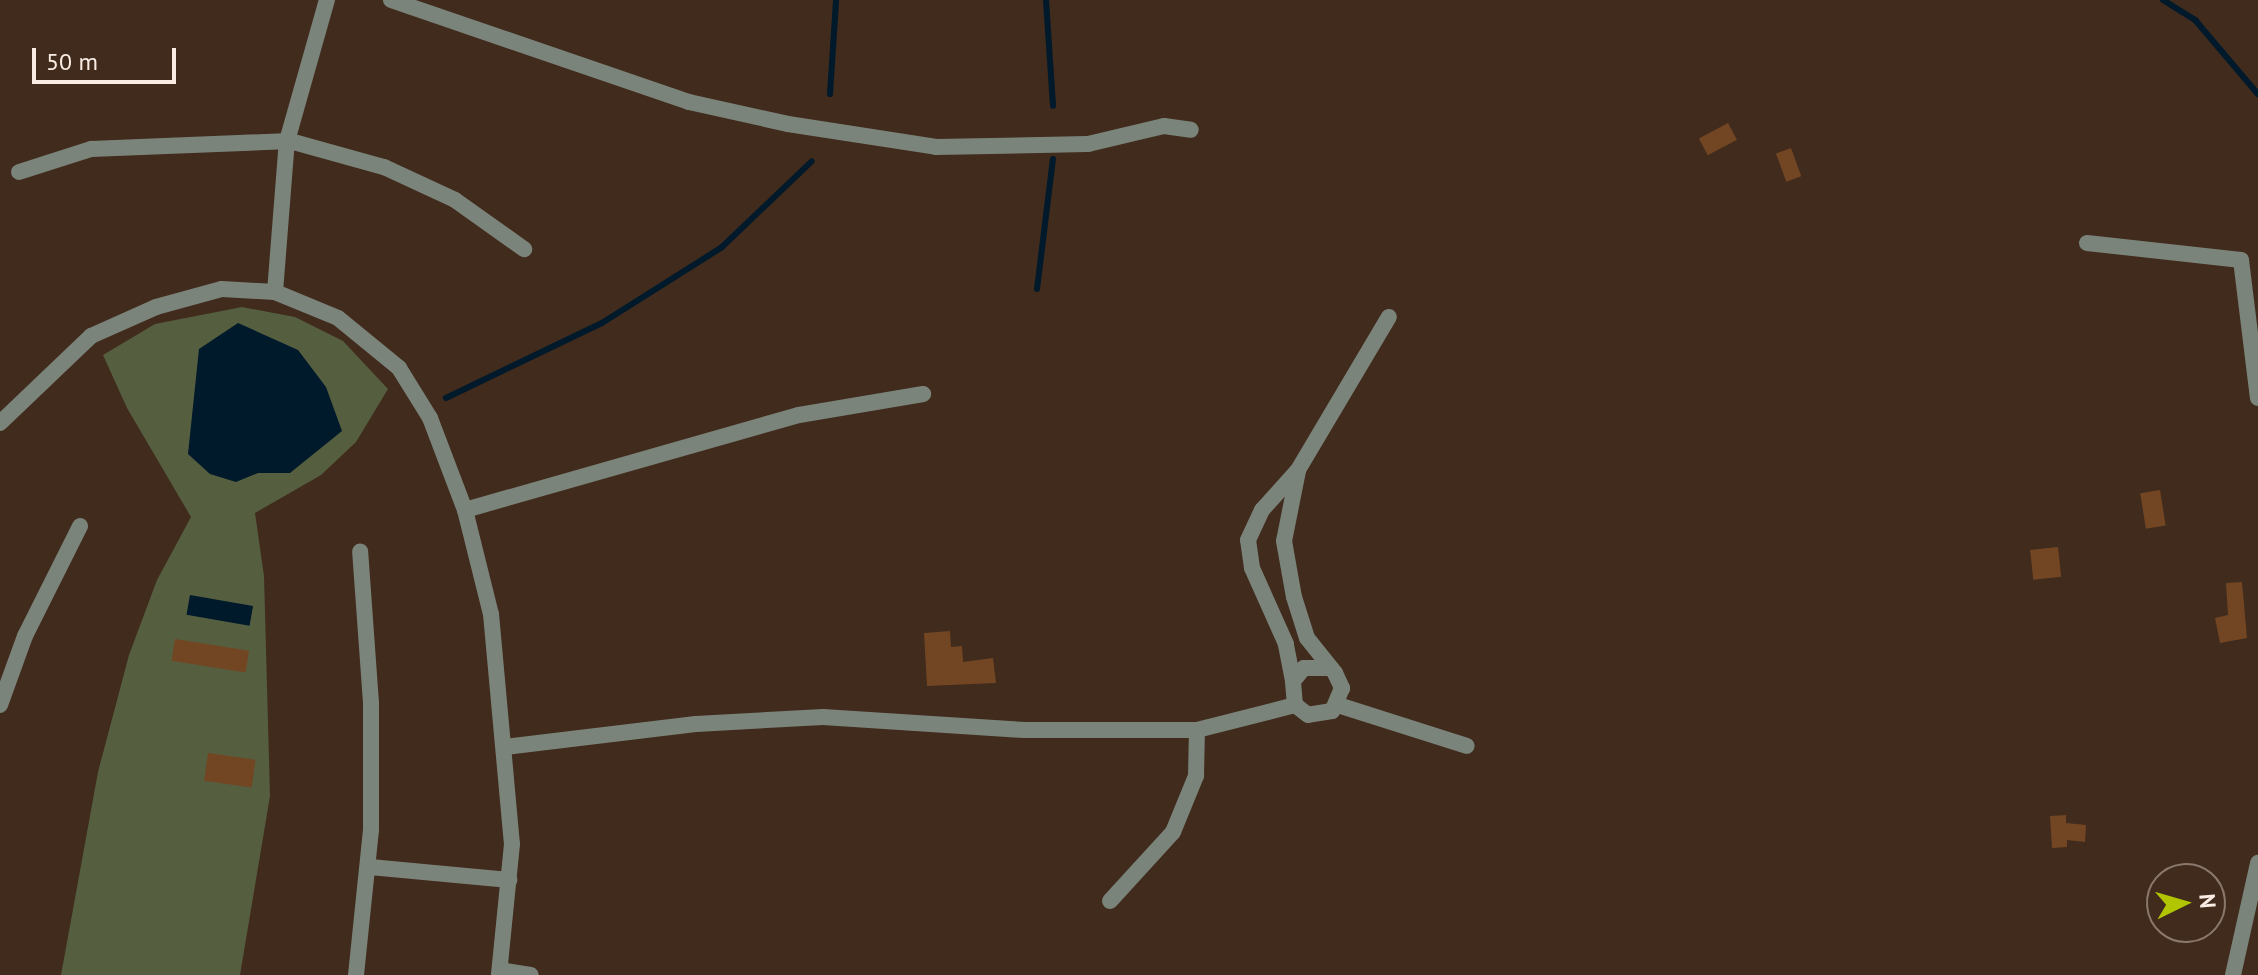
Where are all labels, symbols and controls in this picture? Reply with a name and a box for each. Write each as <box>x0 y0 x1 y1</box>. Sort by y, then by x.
scale bar <box>36 32 180 82</box>
text: 50 m <box>46 46 98 77</box>
north arrow <box>2146 863 2226 943</box>
text: N <box>2193 893 2222 910</box>

